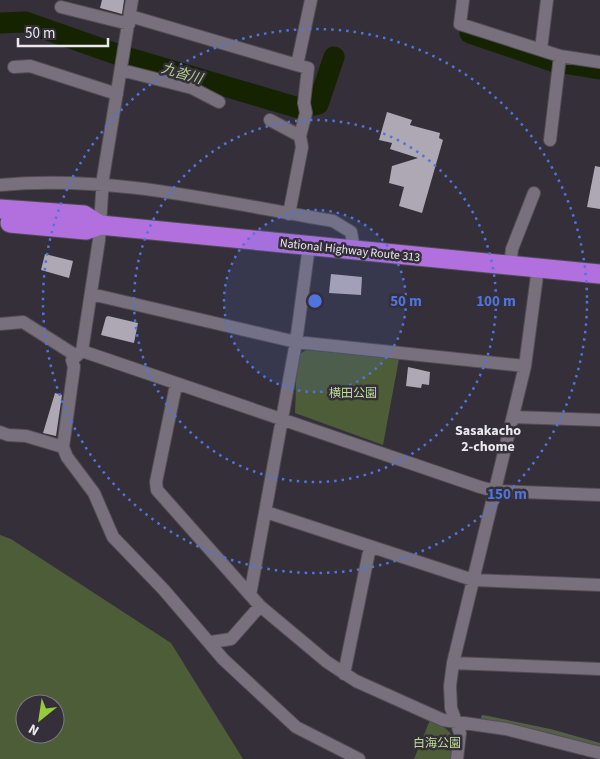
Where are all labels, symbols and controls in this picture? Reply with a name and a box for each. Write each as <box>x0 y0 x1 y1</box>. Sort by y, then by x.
scale bar <box>18 15 108 47</box>
text: 50 m <box>25 23 55 44</box>
water label: 九沓川 <box>159 59 207 90</box>
street label: National Highway Route 313 <box>279 235 421 266</box>
text: 50 m <box>390 291 422 312</box>
text: 100 m <box>476 291 516 312</box>
centre of rings <box>306 292 324 310</box>
park label: 横田公園 <box>329 385 377 402</box>
district label: Sasakacho 2-chome <box>455 421 521 457</box>
text: 150 m <box>487 484 527 505</box>
north arrow <box>15 694 65 744</box>
text: N <box>25 718 43 740</box>
park label: 白海公園 <box>413 735 461 752</box>

